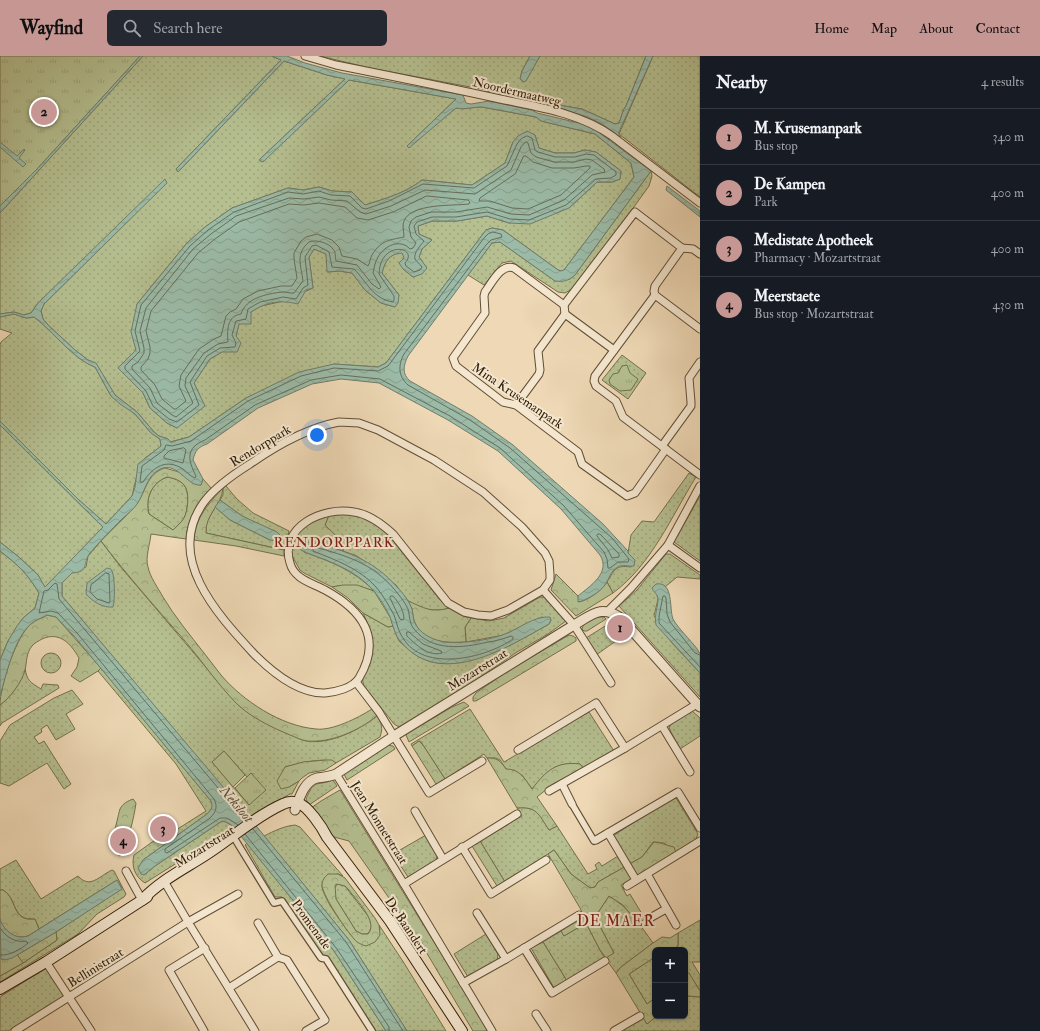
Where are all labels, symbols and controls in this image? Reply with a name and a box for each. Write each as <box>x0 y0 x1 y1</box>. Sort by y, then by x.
search box <box>107 10 387 46</box>
text: Wayfind <box>20 16 83 40</box>
icon: search <box>121 17 143 39</box>
text: Search here <box>153 19 223 38</box>
text: Home <box>814 20 849 37</box>
text: Map <box>871 20 897 37</box>
text: About <box>919 20 953 37</box>
text: Contact <box>975 20 1020 37</box>
text: Nearby <box>716 72 767 93</box>
street label: Noordermaatweg <box>471 74 563 110</box>
text: 4 results <box>981 74 1024 90</box>
pin: 2 <box>31 97 57 127</box>
text: M. Krusemanpark <box>754 119 862 138</box>
text: 1 <box>727 129 731 145</box>
text: 340 m <box>993 129 1024 145</box>
text: Bus stop <box>754 138 798 154</box>
text: De Kampen <box>754 175 825 194</box>
text: 2 <box>726 185 732 201</box>
text: 400 m <box>991 185 1024 201</box>
text: Park <box>754 194 778 210</box>
text: Medistate Apotheek <box>754 231 873 250</box>
text: 3 <box>727 241 732 257</box>
text: 400 m <box>991 241 1024 257</box>
text: Pharmacy · Mozartstraat <box>754 250 881 266</box>
text: Meerstaete <box>754 287 820 306</box>
text: 4 <box>725 297 733 313</box>
text: 430 m <box>993 297 1024 313</box>
text: Bus stop · Mozartstraat <box>754 306 874 322</box>
street label: Mina Krusemanpark <box>468 359 567 433</box>
street label: Rendorppark <box>227 421 295 471</box>
your location <box>307 425 327 445</box>
district label: RENDORPPARK <box>274 534 394 551</box>
pin: 1 <box>607 613 633 643</box>
street label: Mozartstraat <box>445 645 510 695</box>
street label: Jean Monnetstraat <box>347 777 411 867</box>
water label: Neksloot <box>216 782 258 827</box>
pin: 3 <box>150 814 176 844</box>
street label: Mozartstraat <box>172 822 237 872</box>
pin: 4 <box>110 826 136 856</box>
street label: De Baandert <box>381 894 431 957</box>
street label: Promenade <box>288 896 335 953</box>
district label: DE MAER <box>577 912 656 931</box>
street label: Bellinistraat <box>65 944 126 991</box>
map controls <box>652 947 688 1019</box>
button: + <box>652 947 688 983</box>
button: − <box>652 983 688 1019</box>

